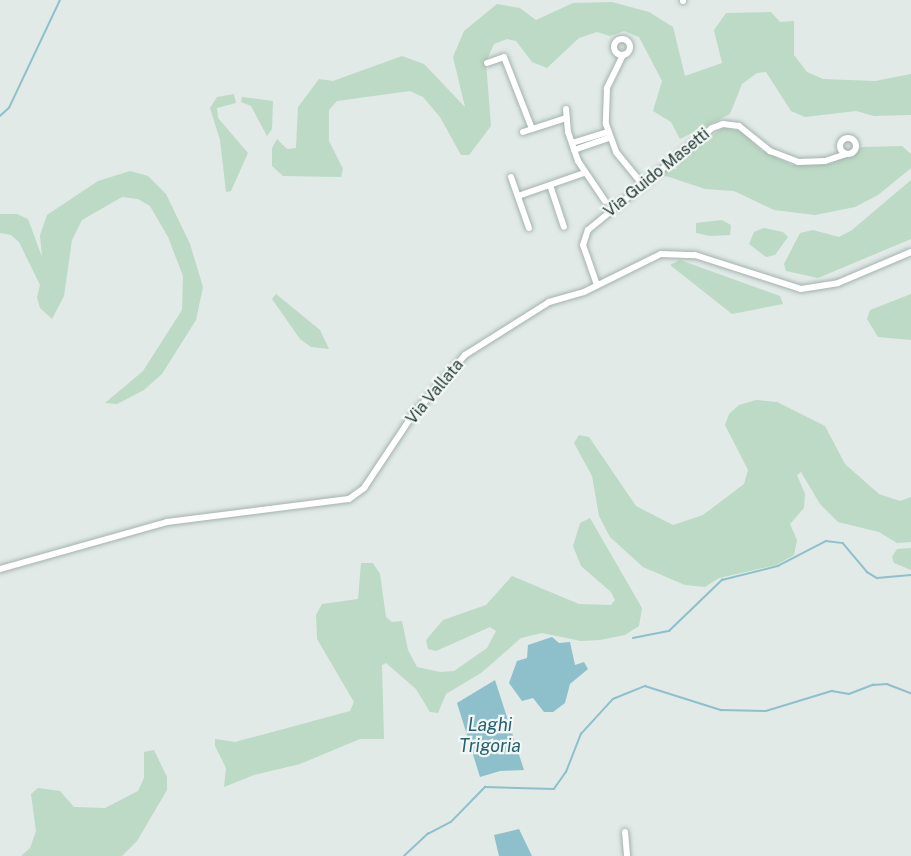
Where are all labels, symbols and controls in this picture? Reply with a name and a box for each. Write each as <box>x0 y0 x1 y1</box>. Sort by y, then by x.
street label: Via Guido Masetti <box>600 125 714 221</box>
street label: Via Vallata <box>402 355 468 429</box>
water label: Laghi Trigoria <box>459 715 521 758</box>

